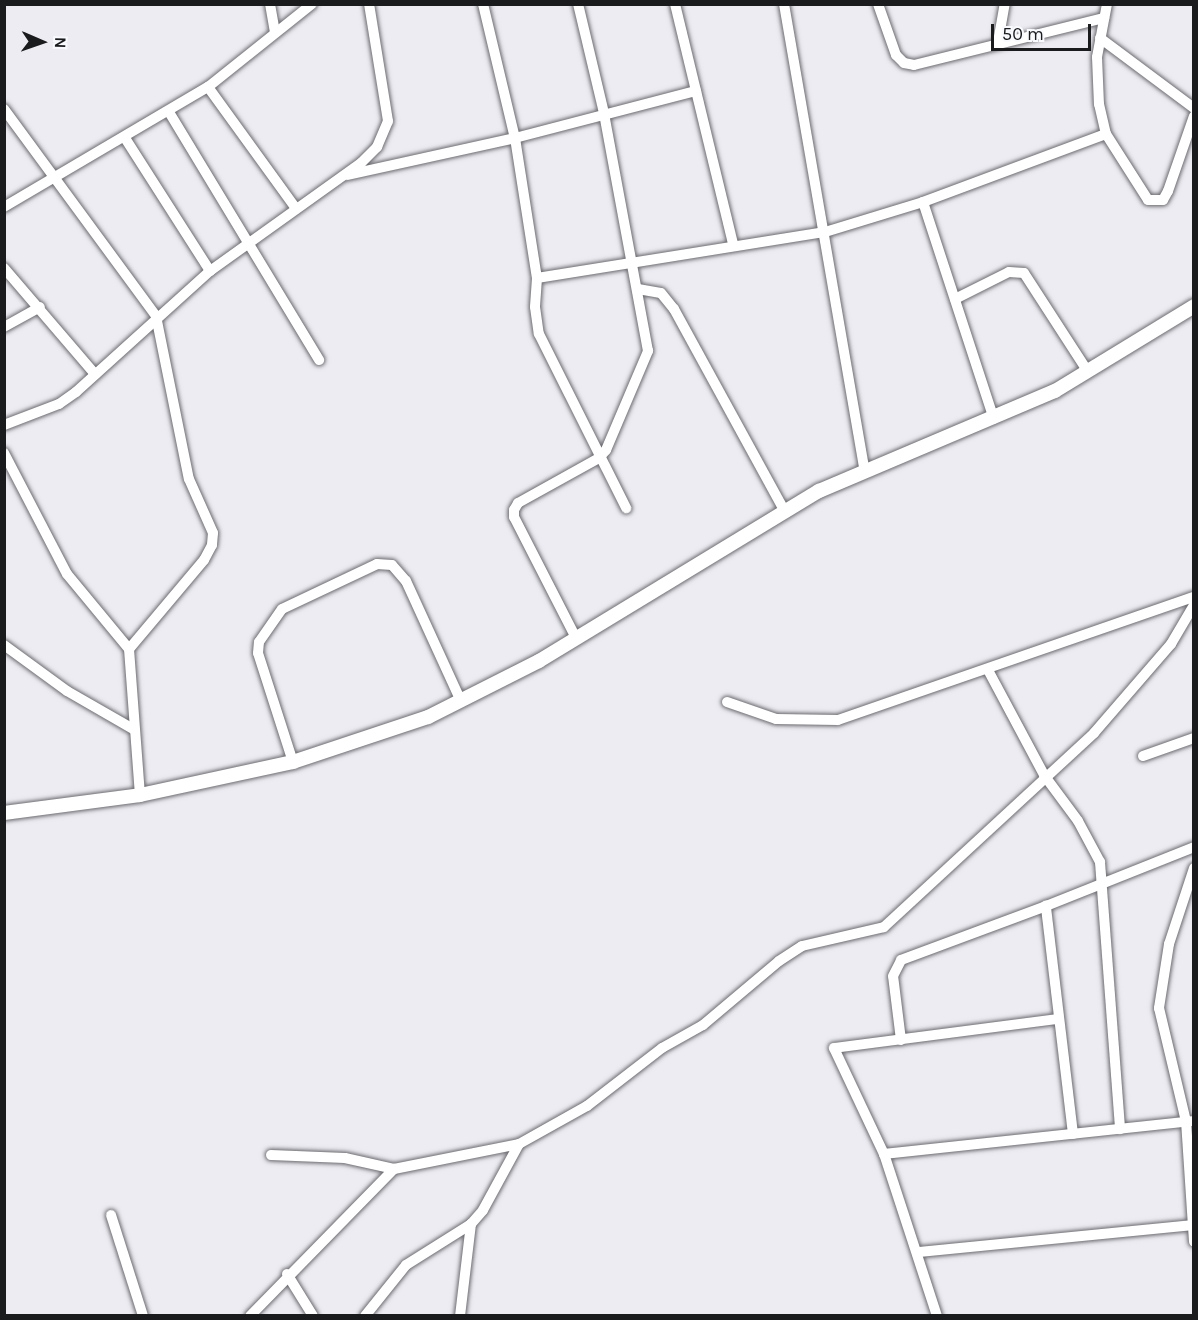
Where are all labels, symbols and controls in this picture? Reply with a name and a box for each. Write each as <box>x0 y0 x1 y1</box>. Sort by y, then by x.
north arrow <box>12 12 72 72</box>
scale bar <box>994 12 1094 50</box>
text: 50 m <box>1002 23 1044 45</box>
text: N <box>51 37 70 49</box>

